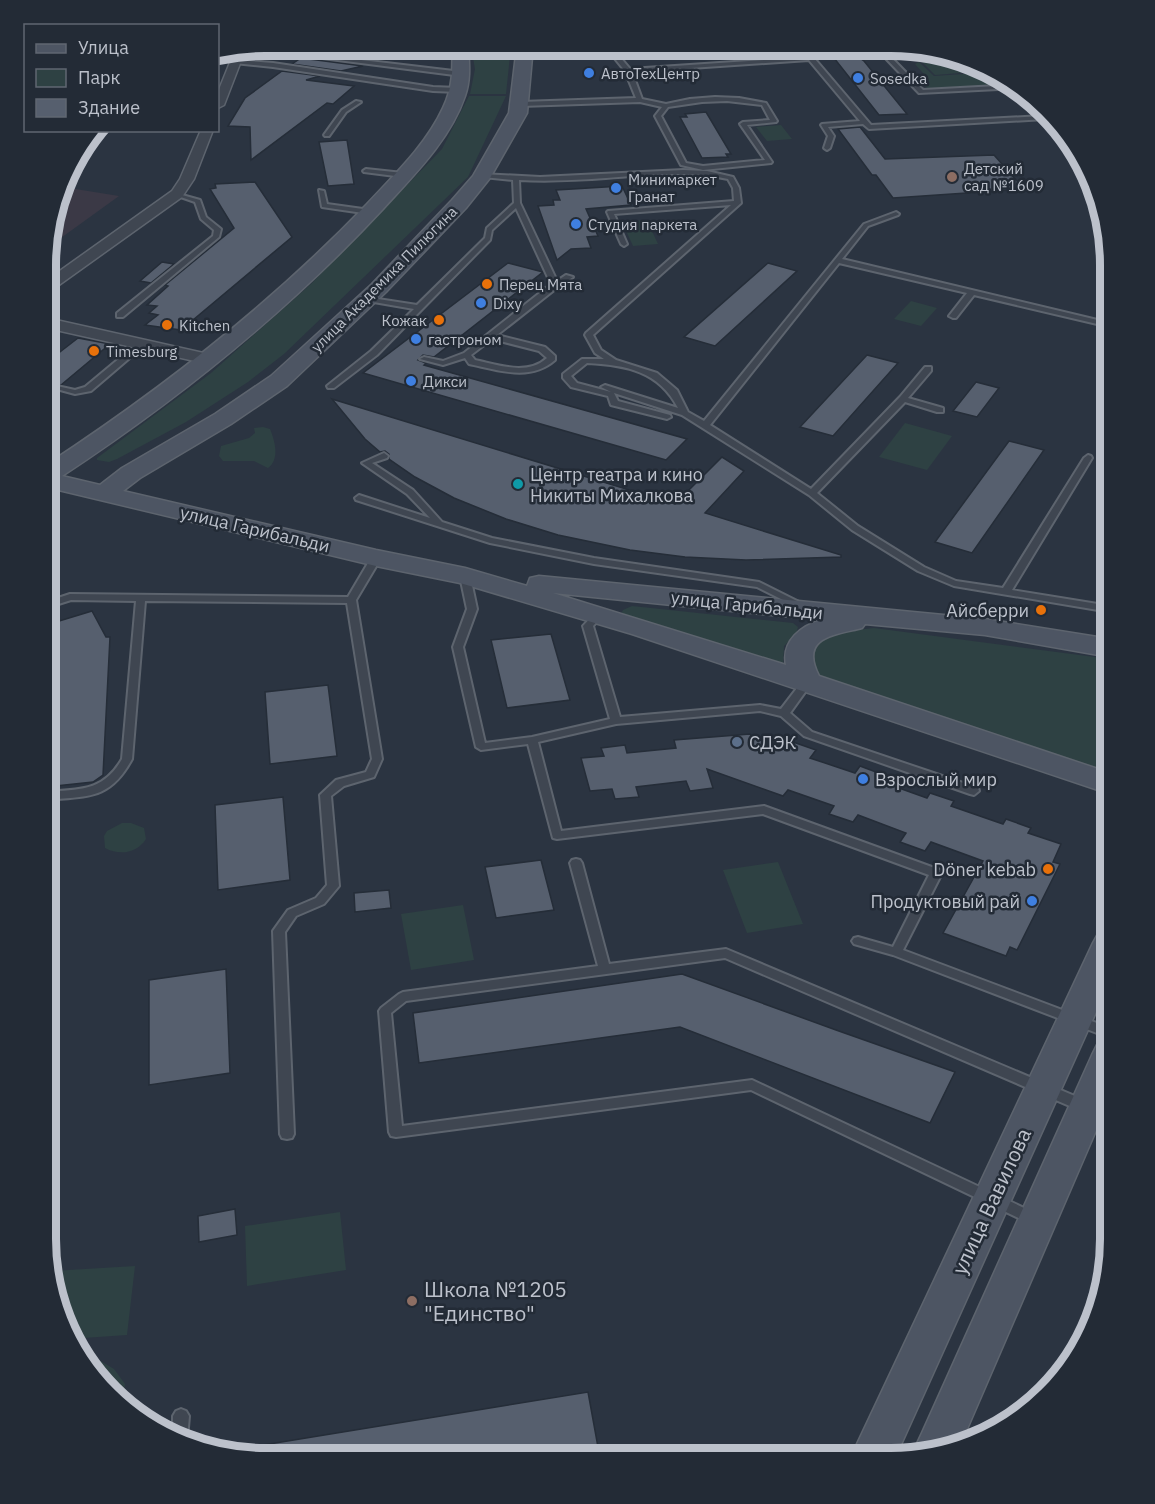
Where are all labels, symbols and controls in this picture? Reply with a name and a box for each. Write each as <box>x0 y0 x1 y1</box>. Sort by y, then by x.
legend <box>24 24 219 132</box>
text: Улица <box>78 36 129 59</box>
place label: АвтоТехЦентр <box>601 64 700 83</box>
text: Парк <box>78 66 121 89</box>
marker: АвтоТехЦентр <box>582 66 596 80</box>
place label: Sosedka <box>870 69 927 88</box>
marker: Sosedka <box>851 71 865 85</box>
text: Здание <box>78 96 140 119</box>
place label: Детский сад №1609 <box>964 159 1044 195</box>
place label: Минимаркет Гранат <box>628 170 717 206</box>
marker: Детский сад №1609 <box>945 170 959 184</box>
marker: Минимаркет Гранат <box>609 181 623 195</box>
street label: улица Академика Пилюгина <box>307 202 461 356</box>
place label: Студия паркета <box>588 215 697 234</box>
marker: Студия паркета <box>569 217 583 231</box>
place label: Перец Мята <box>499 275 582 294</box>
marker: Перец Мята <box>480 277 494 291</box>
place label: Dixy <box>493 294 522 313</box>
marker: Dixy <box>474 296 488 310</box>
place label: Кожак <box>382 311 427 330</box>
marker: Кожак <box>432 313 446 327</box>
place label: Kitchen <box>179 316 230 335</box>
marker: Kitchen <box>160 318 174 332</box>
place label: гастроном <box>428 330 502 349</box>
marker: гастроном <box>409 332 423 346</box>
place label: Timesburg <box>106 342 177 361</box>
marker: Timesburg <box>87 344 101 358</box>
place label: Дикси <box>423 372 467 391</box>
marker: Дикси <box>404 374 418 388</box>
place label: Центр театра и кино Никиты Михалкова <box>530 463 703 507</box>
marker: Центр театра и кино Никиты Михалкова <box>511 477 525 491</box>
street label: улица Гарибальди <box>178 501 332 557</box>
street label: улица Гарибальди <box>670 586 824 624</box>
place label: Айсберри <box>946 599 1029 622</box>
marker: Айсберри <box>1034 603 1048 617</box>
place label: СДЭК <box>749 731 797 754</box>
marker: СДЭК <box>730 735 744 749</box>
place label: Взрослый мир <box>875 768 997 791</box>
marker: Взрослый мир <box>856 772 870 786</box>
place label: Döner kebab <box>933 858 1036 881</box>
marker: Döner kebab <box>1041 862 1055 876</box>
place label: Продуктовый рай <box>871 890 1020 913</box>
marker: Продуктовый рай <box>1025 894 1039 908</box>
street label: улица Вавилова <box>945 1123 1037 1279</box>
place label: Школа №1205 "Единство" <box>424 1275 567 1327</box>
marker: Школа №1205 "Единство" <box>405 1294 419 1308</box>

